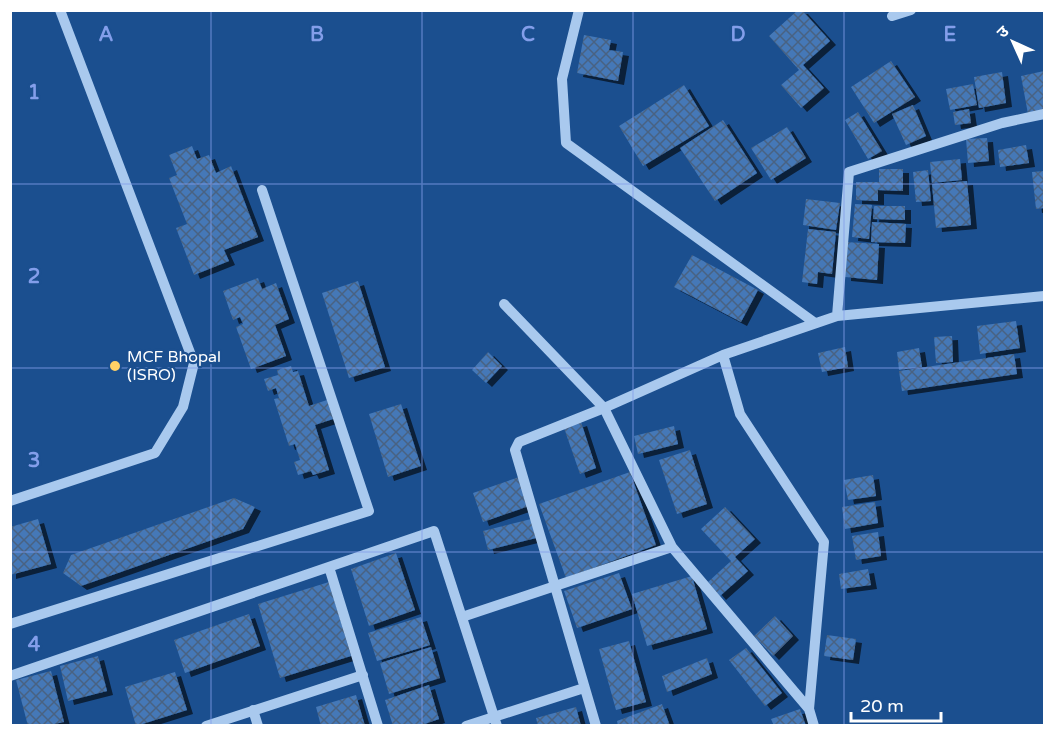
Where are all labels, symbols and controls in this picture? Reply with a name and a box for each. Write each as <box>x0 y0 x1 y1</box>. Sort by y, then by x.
north arrow <box>983 12 1043 72</box>
text: उ <box>993 21 1014 42</box>
text: A <box>99 23 114 47</box>
text: B <box>310 23 324 47</box>
text: C <box>521 23 535 47</box>
text: D <box>730 23 746 47</box>
text: E <box>944 23 957 47</box>
text: 1 <box>28 81 40 105</box>
text: 2 <box>28 265 40 289</box>
place label: MCF Bhopal (ISRO) <box>127 347 221 385</box>
marker: MCF Bhopal (ISRO) <box>108 359 122 373</box>
text: 3 <box>28 449 40 473</box>
text: 4 <box>28 633 41 657</box>
scale bar <box>851 685 941 723</box>
text: 20 m <box>860 695 904 717</box>

